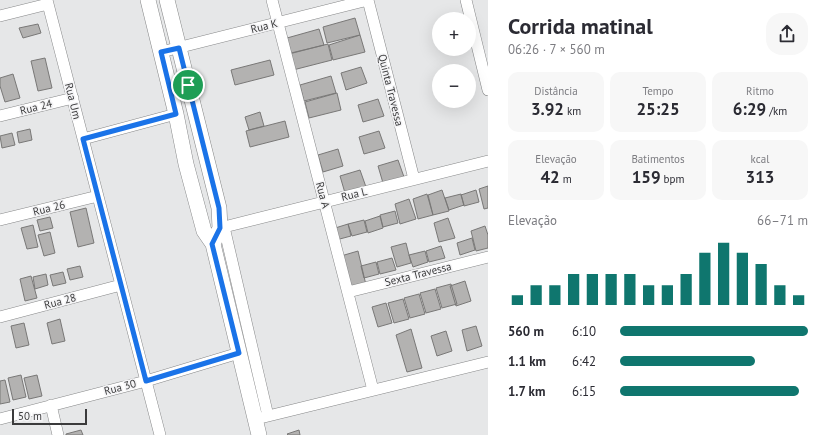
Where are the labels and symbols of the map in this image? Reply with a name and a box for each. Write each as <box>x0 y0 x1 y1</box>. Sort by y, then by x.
street label: Rua K <box>249 16 279 36</box>
street label: Quinta Travessa <box>375 52 407 128</box>
pin <box>171 68 205 102</box>
street label: Rua Um <box>62 81 84 121</box>
street label: Rua 24 <box>18 96 54 118</box>
street label: Rua A <box>313 180 333 210</box>
street label: Rua L <box>339 184 369 204</box>
street label: Rua 26 <box>31 197 67 219</box>
street label: Sexta Travessa <box>383 259 453 289</box>
street label: Rua 28 <box>42 290 78 312</box>
street label: Rua 30 <box>102 376 138 398</box>
scale bar <box>12 407 87 426</box>

